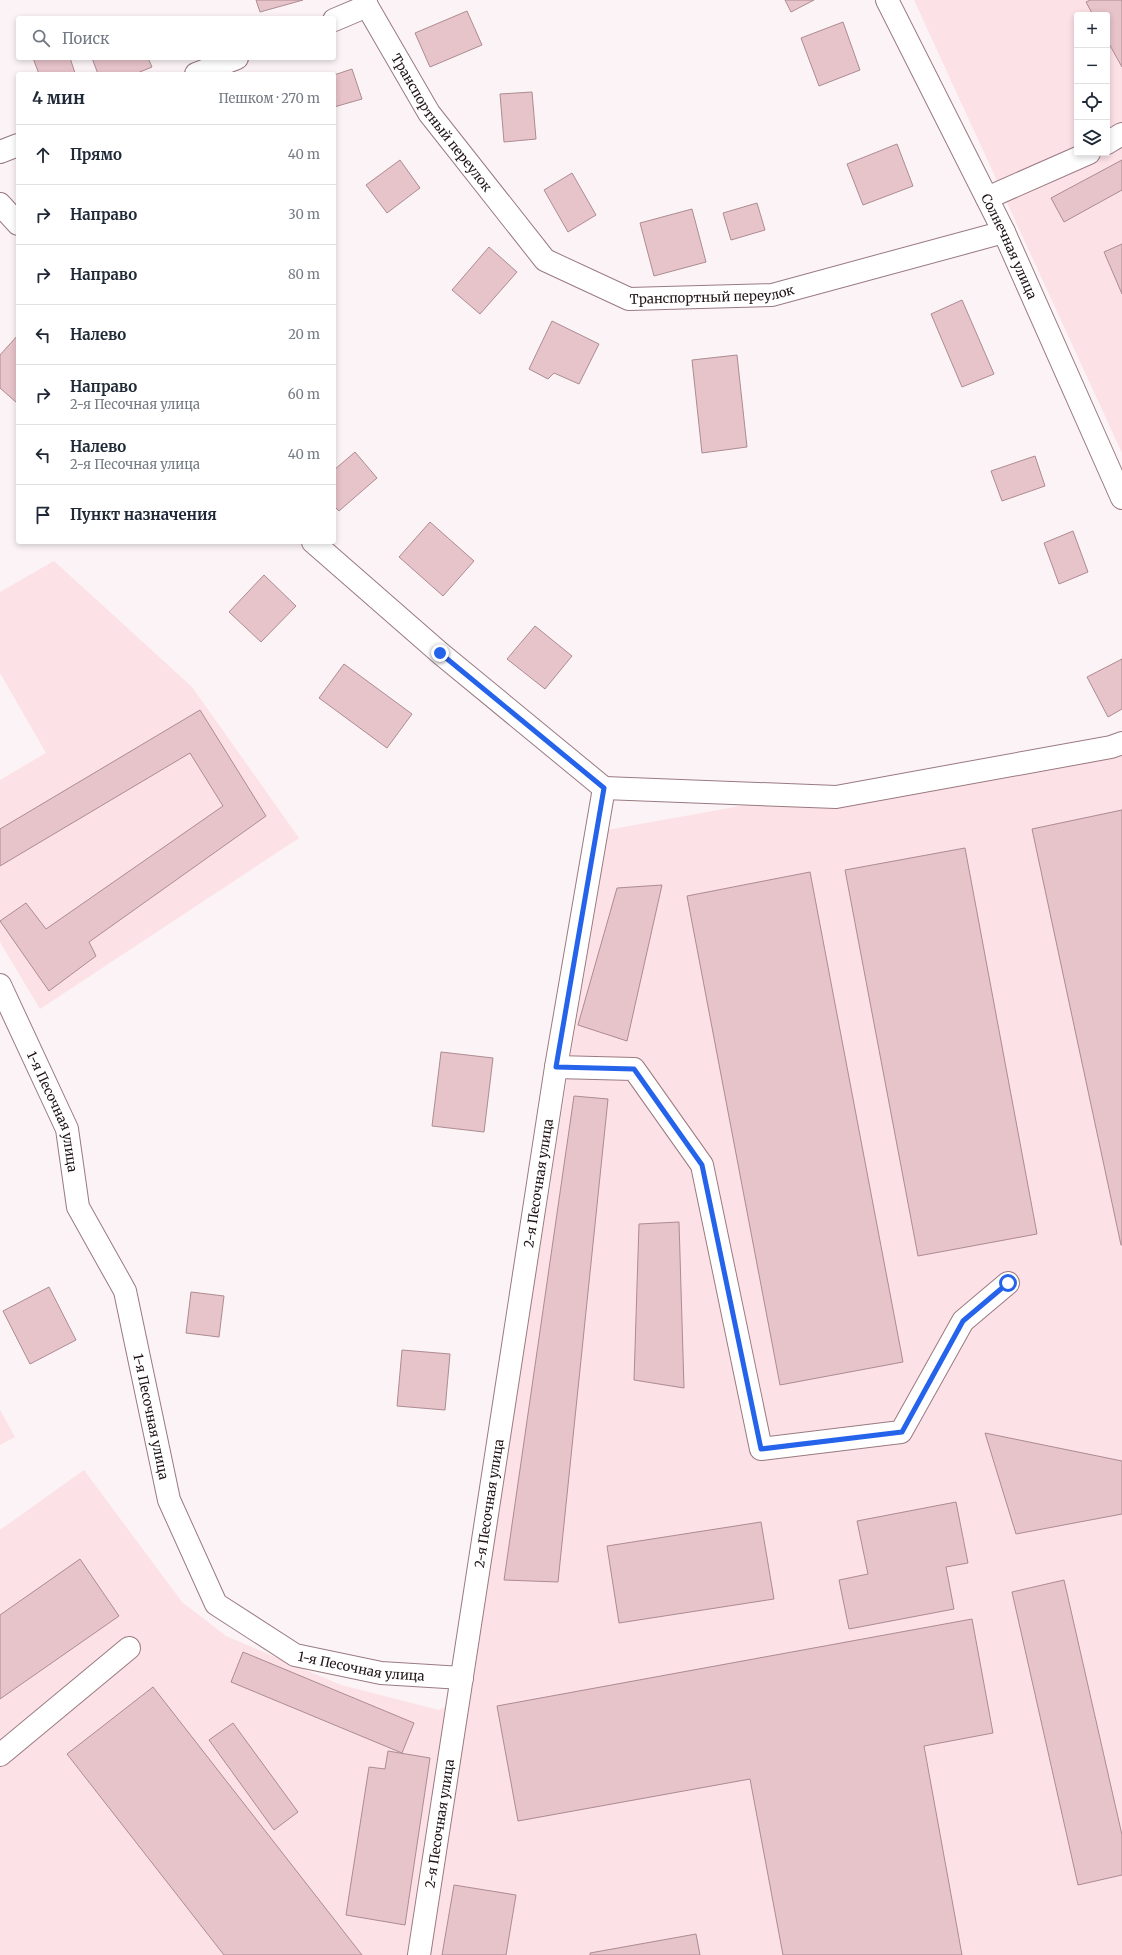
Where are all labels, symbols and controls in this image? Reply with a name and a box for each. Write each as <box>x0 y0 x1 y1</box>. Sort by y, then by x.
map controls <box>1074 12 1110 156</box>
button: + <box>1074 12 1110 48</box>
search box <box>16 16 336 60</box>
icon: search <box>30 27 52 49</box>
text: Поиск <box>62 29 109 48</box>
button: − <box>1074 48 1110 84</box>
street label: Транспортный переулок <box>388 50 497 195</box>
button: locate <box>1074 84 1110 120</box>
text: 4 мин <box>32 87 85 109</box>
text: Пешком · 270 m <box>219 90 320 107</box>
button: layers <box>1074 120 1110 156</box>
icon: ahead <box>32 144 54 166</box>
text: Прямо <box>70 145 122 164</box>
text: 40 m <box>288 146 320 163</box>
street label: Солнечная улица <box>978 191 1041 302</box>
icon: right <box>32 204 54 226</box>
text: Направо <box>70 205 137 224</box>
text: 30 m <box>288 206 320 223</box>
icon: right <box>32 264 54 286</box>
text: Направо <box>70 265 137 284</box>
text: 80 m <box>288 266 320 283</box>
street label: Транспортный переулок <box>629 281 797 307</box>
icon: left <box>32 324 54 346</box>
text: Налево <box>70 325 126 344</box>
text: 20 m <box>288 326 320 343</box>
text: Направо <box>70 377 137 396</box>
icon: right <box>32 384 54 406</box>
text: 60 m <box>288 386 320 403</box>
text: 2-я Песочная улица <box>70 396 200 413</box>
text: Налево <box>70 437 126 456</box>
icon: left <box>32 444 54 466</box>
text: 40 m <box>288 446 320 463</box>
text: 2-я Песочная улица <box>70 456 200 473</box>
icon: arrive <box>32 504 54 526</box>
text: Пункт назначения <box>70 505 217 524</box>
route end <box>431 644 449 662</box>
street label: 1-я Песочная улица <box>23 1048 81 1173</box>
street label: 2-я Песочная улица <box>520 1117 556 1249</box>
route start <box>999 1274 1017 1292</box>
street label: 1-я Песочная улица <box>130 1352 173 1481</box>
street label: 2-я Песочная улица <box>470 1438 507 1569</box>
street label: 1-я Песочная улица <box>296 1647 425 1684</box>
street label: 2-я Песочная улица <box>421 1758 458 1889</box>

